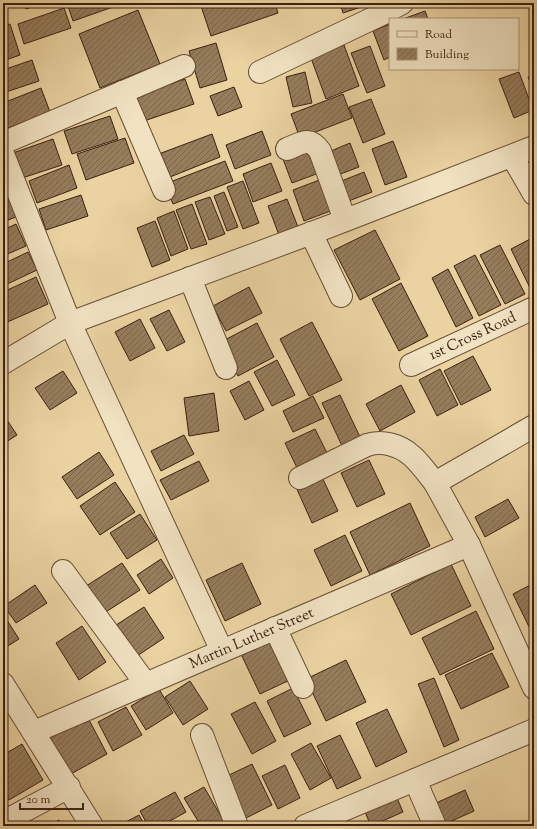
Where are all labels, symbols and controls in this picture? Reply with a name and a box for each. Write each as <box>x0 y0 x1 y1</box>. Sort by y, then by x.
legend <box>389 18 519 70</box>
text: Road <box>425 26 452 44</box>
text: Building <box>425 46 469 64</box>
street label: 1st Cross Road <box>426 307 520 366</box>
street label: Martin Luther Street <box>186 602 317 674</box>
scale bar <box>20 785 83 811</box>
text: 20 m <box>26 791 51 809</box>

